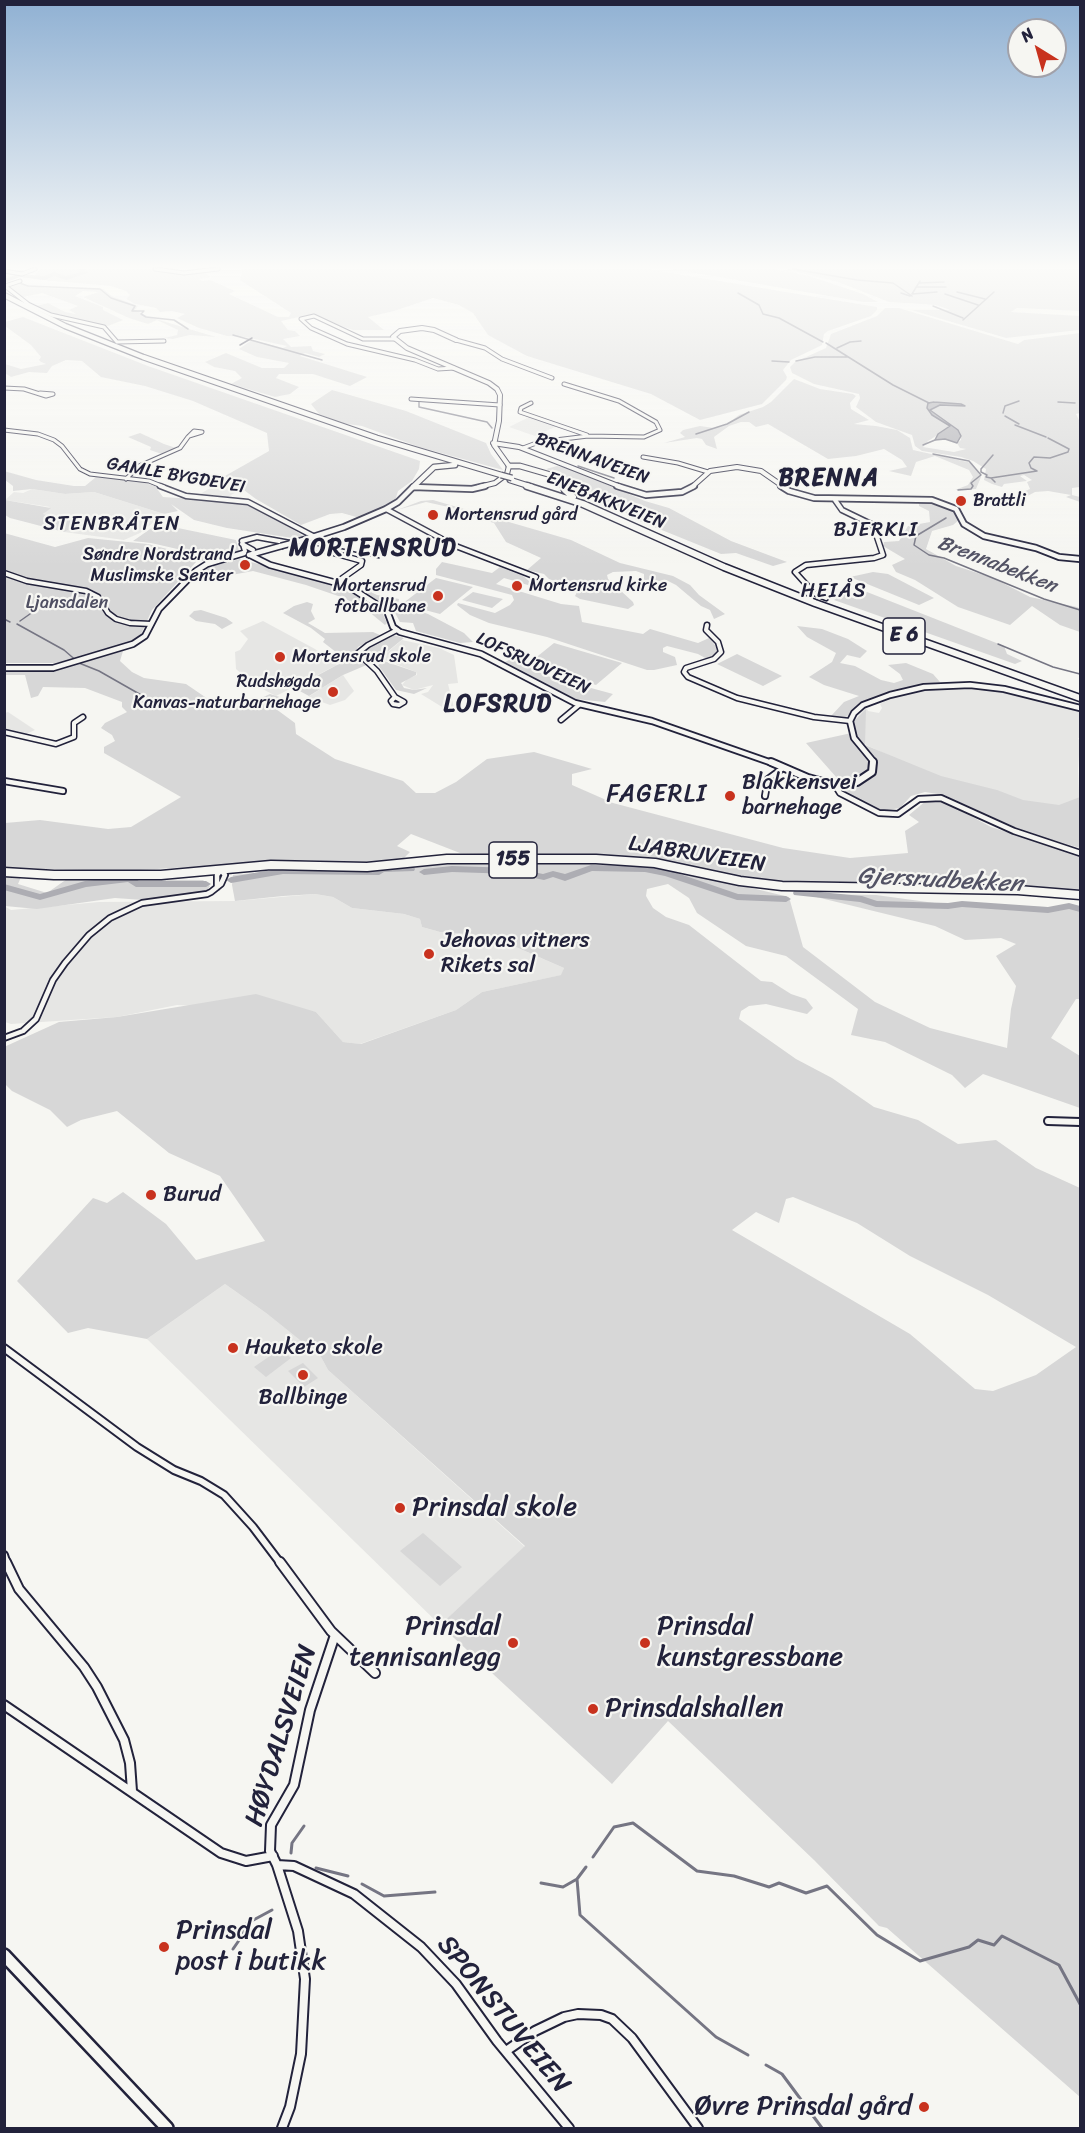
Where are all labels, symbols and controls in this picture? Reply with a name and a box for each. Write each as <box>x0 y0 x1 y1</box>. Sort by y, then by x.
north arrow <box>1007 18 1067 78</box>
text: N <box>1014 20 1040 50</box>
street label: BRENNAVEIEN <box>532 428 652 490</box>
street label: GAMLE BYGDEVEI <box>105 453 247 499</box>
district label: BRENNA <box>778 465 880 493</box>
street label: ENEBAKKVEIEN <box>543 467 669 535</box>
place label: Brattli <box>973 490 1026 512</box>
marker: Brattli <box>954 494 968 508</box>
place label: Mortensrud gård <box>445 504 578 526</box>
marker: Mortensrud gård <box>426 508 440 522</box>
district label: STENBRÅTEN <box>44 513 180 537</box>
district label: BJERKLI <box>834 519 918 543</box>
water label: Brennabekken <box>934 531 1060 599</box>
district label: MORTENSRUD <box>290 535 456 563</box>
place label: Søndre Nordstrand Muslimske Senter <box>83 544 233 586</box>
marker: Søndre Nordstrand Muslimske Senter <box>238 558 252 572</box>
place label: Mortensrud fotballbane <box>333 575 426 618</box>
place label: Mortensrud kirke <box>529 575 667 597</box>
marker: Mortensrud kirke <box>510 579 524 593</box>
district label: HEIÅS <box>802 580 866 604</box>
marker: Mortensrud fotballbane <box>431 589 445 603</box>
park label: Ljansdalen <box>26 592 108 614</box>
road number: E 6 <box>883 618 925 654</box>
street label: LOFSRUDVEIEN <box>473 628 593 700</box>
place label: Mortensrud skole <box>292 646 431 668</box>
marker: Mortensrud skole <box>273 650 287 664</box>
place label: Rudshøgda Kanvas-naturbarnehage <box>133 671 321 714</box>
marker: Rudshøgda Kanvas-naturbarnehage <box>326 685 340 699</box>
district label: LOFSRUD <box>444 691 552 719</box>
place label: Blakkensvei barnehage <box>742 770 857 822</box>
district label: FAGERLI <box>608 781 706 809</box>
marker: Blakkensvei barnehage <box>723 789 737 803</box>
street label: LJABRUVEIEN <box>627 831 767 879</box>
road number: 155 <box>489 842 537 878</box>
water label: Gjersrudbekken <box>857 862 1023 900</box>
place label: Jehovas vitners Rikets sal <box>441 928 590 980</box>
marker: Jehovas vitners Rikets sal <box>422 947 436 961</box>
place label: Burud <box>163 1182 221 1208</box>
marker: Burud <box>144 1188 158 1202</box>
place label: Hauketo skole <box>245 1335 383 1361</box>
marker: Hauketo skole <box>226 1341 240 1355</box>
marker: Ballbinge <box>296 1368 310 1382</box>
place label: Ballbinge <box>259 1385 347 1411</box>
place label: Prinsdal skole <box>412 1492 577 1524</box>
marker: Prinsdal skole <box>393 1501 407 1515</box>
place label: Prinsdal tennisanlegg <box>349 1611 501 1674</box>
place label: Prinsdal kunstgressbane <box>657 1611 843 1674</box>
marker: Prinsdal tennisanlegg <box>506 1636 520 1650</box>
marker: Prinsdal kunstgressbane <box>638 1636 652 1650</box>
street label: HØYDALSVEIEN <box>239 1641 325 1831</box>
place label: Prinsdalshallen <box>605 1693 784 1725</box>
marker: Prinsdalshallen <box>586 1702 600 1716</box>
place label: Prinsdal post i butikk <box>176 1915 326 1978</box>
street label: SPONSTUVEIEN <box>429 1930 577 2100</box>
marker: Prinsdal post i butikk <box>157 1940 171 1954</box>
place label: Øvre Prinsdal gård <box>694 2091 912 2123</box>
marker: Øvre Prinsdal gård <box>917 2100 931 2114</box>

